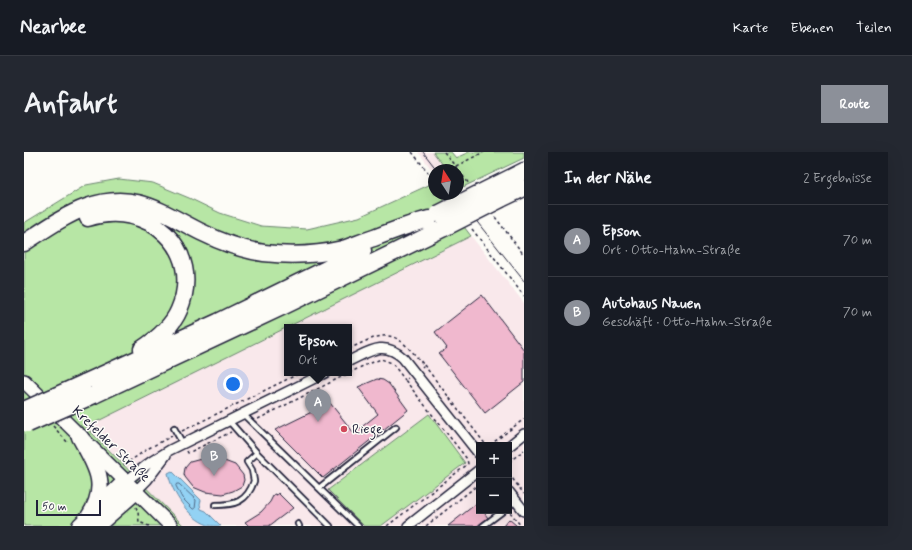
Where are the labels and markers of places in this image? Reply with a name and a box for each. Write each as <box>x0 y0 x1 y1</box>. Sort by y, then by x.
pin: A <box>305 389 331 422</box>
place label: Riege <box>352 420 383 440</box>
marker: Riege <box>339 424 349 434</box>
pin: B <box>201 443 227 476</box>

